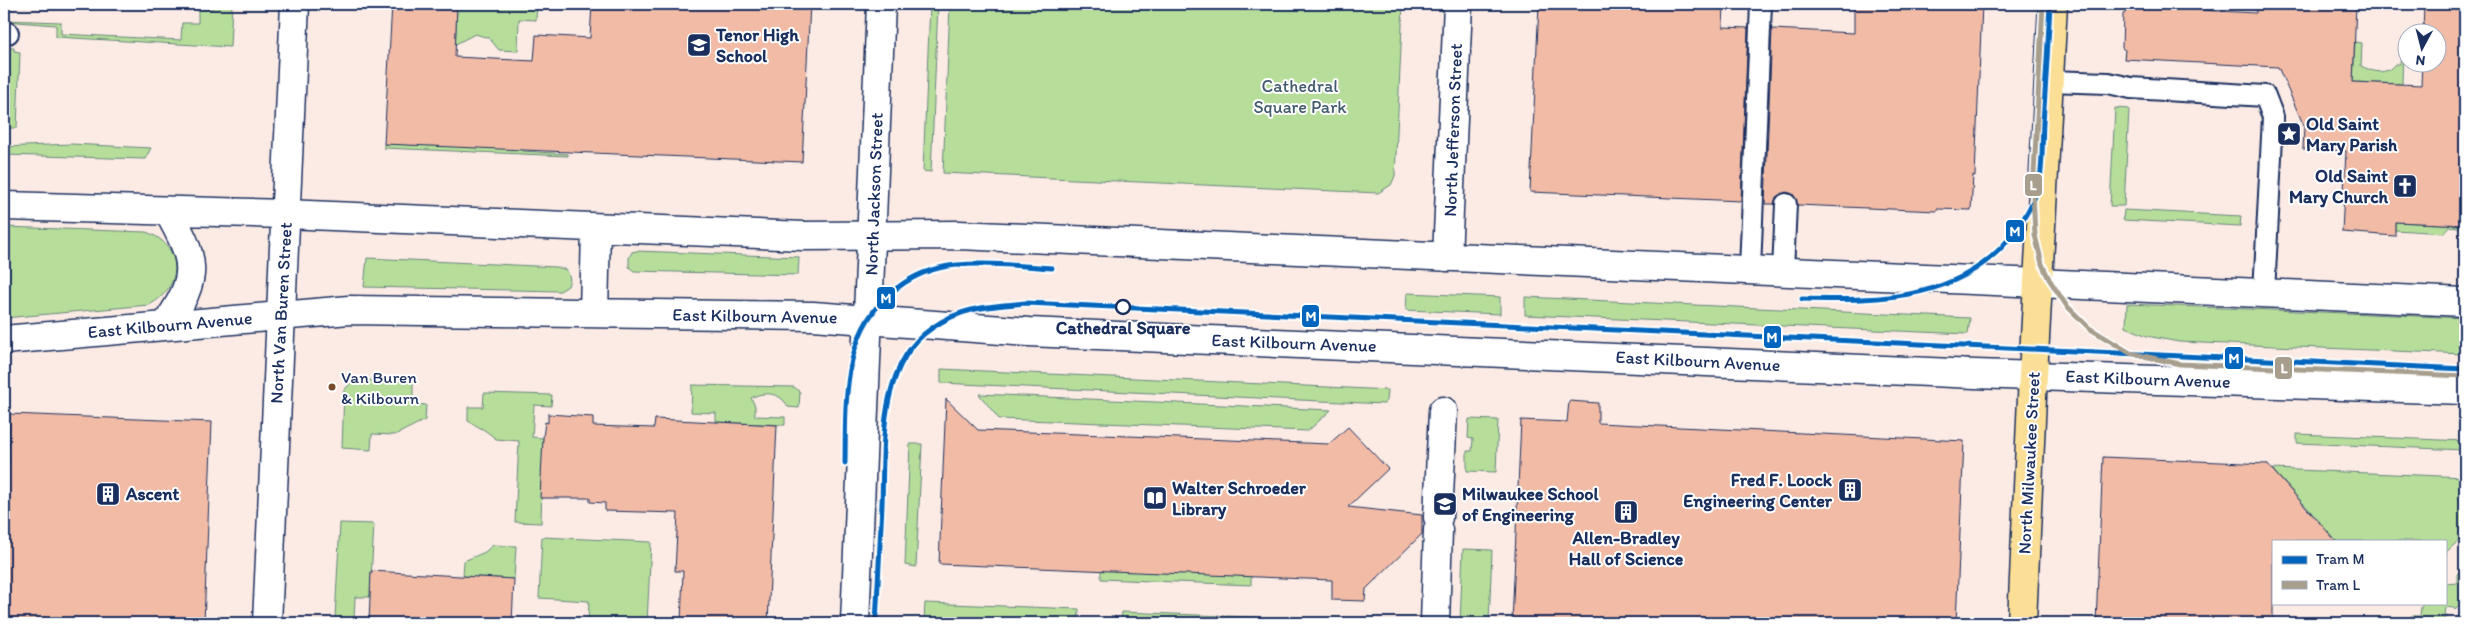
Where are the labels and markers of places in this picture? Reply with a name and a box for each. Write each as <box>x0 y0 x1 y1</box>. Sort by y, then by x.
place label: Tenor High School <box>715 24 799 67</box>
school or university icon: Tenor High School <box>686 32 712 58</box>
place label: Old Saint Mary Parish <box>2306 113 2398 156</box>
place icon: Old Saint Mary Parish <box>2276 121 2302 147</box>
place label: Old Saint Mary Church <box>2289 165 2388 208</box>
church icon: Old Saint Mary Church <box>2392 173 2418 199</box>
marker: Cathedral Square <box>1115 299 1131 315</box>
place label: Cathedral Square <box>1056 317 1191 339</box>
place label: Van Buren & Kilbourn <box>341 367 420 408</box>
marker: Van Buren & Kilbourn <box>327 382 337 392</box>
place label: Fred F. Loock Engineering Center <box>1683 469 1833 512</box>
place label: Walter Schroeder Library <box>1172 477 1307 520</box>
building icon: Fred F. Loock Engineering Center <box>1837 477 1863 503</box>
building icon: Ascent <box>95 481 121 507</box>
place label: Ascent <box>125 483 180 505</box>
place label: Milwaukee School of Engineering <box>1462 483 1600 526</box>
library icon: Walter Schroeder Library <box>1142 485 1168 511</box>
school or university icon: Milwaukee School of Engineering <box>1432 491 1458 517</box>
building icon: Allen-Bradley Hall of Science <box>1613 499 1639 525</box>
place label: Allen-Bradley Hall of Science <box>1569 527 1684 570</box>

